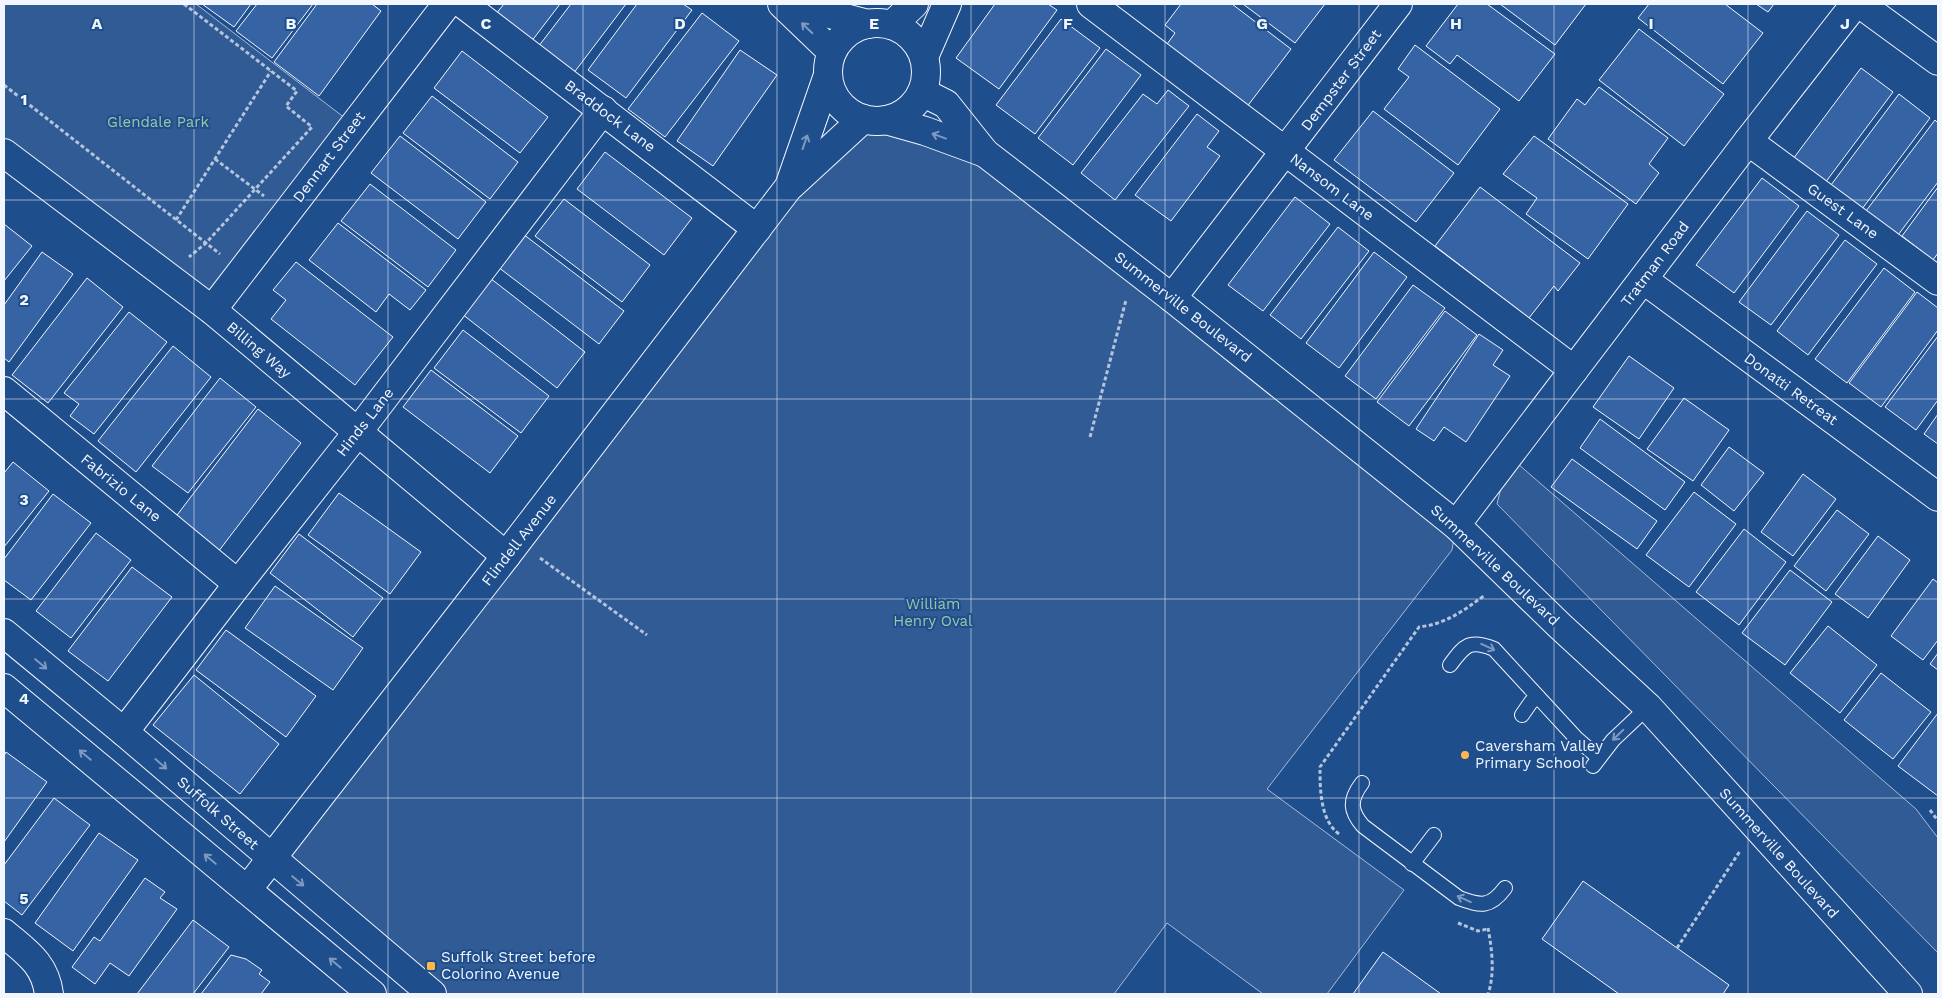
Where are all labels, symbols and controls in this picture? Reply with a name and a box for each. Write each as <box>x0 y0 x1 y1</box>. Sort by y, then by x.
text: A <box>92 14 103 33</box>
text: B <box>286 14 297 33</box>
text: C <box>481 14 492 33</box>
text: D <box>674 14 686 33</box>
text: E <box>869 14 879 33</box>
text: F <box>1063 14 1073 33</box>
text: G <box>1256 14 1268 33</box>
text: H <box>1450 14 1462 33</box>
text: I <box>1648 14 1654 33</box>
text: J <box>1840 14 1850 33</box>
one-way arrow <box>801 22 813 34</box>
street label: Dempster Street <box>1297 25 1385 134</box>
street label: Braddock Lane <box>561 76 659 156</box>
text: 1 <box>21 90 27 109</box>
street label: Dennart Street <box>289 108 369 206</box>
park label: Glendale Park <box>107 113 209 131</box>
one-way arrow <box>932 131 948 140</box>
one-way arrow <box>800 134 810 150</box>
street label: Nansom Lane <box>1286 150 1378 224</box>
street label: Guest Lane <box>1804 179 1882 243</box>
street label: Tratman Road <box>1617 218 1693 310</box>
street label: Summerville Boulevard <box>1111 248 1255 366</box>
text: 2 <box>19 290 29 309</box>
street label: Billing Way <box>223 318 295 382</box>
street label: Donatti Retreat <box>1741 349 1842 429</box>
street label: Hinds Lane <box>333 384 397 460</box>
street label: Fabrizio Lane <box>77 450 165 526</box>
text: 3 <box>19 490 29 509</box>
street label: Flindell Avenue <box>478 491 560 589</box>
street label: Summerville Boulevard <box>1427 501 1563 629</box>
park label: William Henry Oval <box>893 595 973 630</box>
one-way arrow <box>1481 643 1496 653</box>
one-way arrow <box>35 658 48 669</box>
text: 4 <box>19 689 29 708</box>
one-way arrow <box>1612 729 1624 741</box>
place label: Caversham Valley Primary School <box>1475 737 1603 772</box>
marker: Caversham Valley Primary School <box>1459 749 1471 761</box>
one-way arrow <box>79 750 92 761</box>
one-way arrow <box>154 758 167 769</box>
street label: Suffolk Street <box>173 773 263 854</box>
street label: Summerville Boulevard <box>1716 784 1842 922</box>
one-way arrow <box>204 853 217 864</box>
one-way arrow <box>291 876 304 887</box>
text: 5 <box>19 889 29 908</box>
one-way arrow <box>1457 894 1472 904</box>
place label: Suffolk Street before Colorino Avenue <box>441 948 596 983</box>
one-way arrow <box>329 958 342 969</box>
marker: Suffolk Street before Colorino Avenue <box>425 960 437 972</box>

